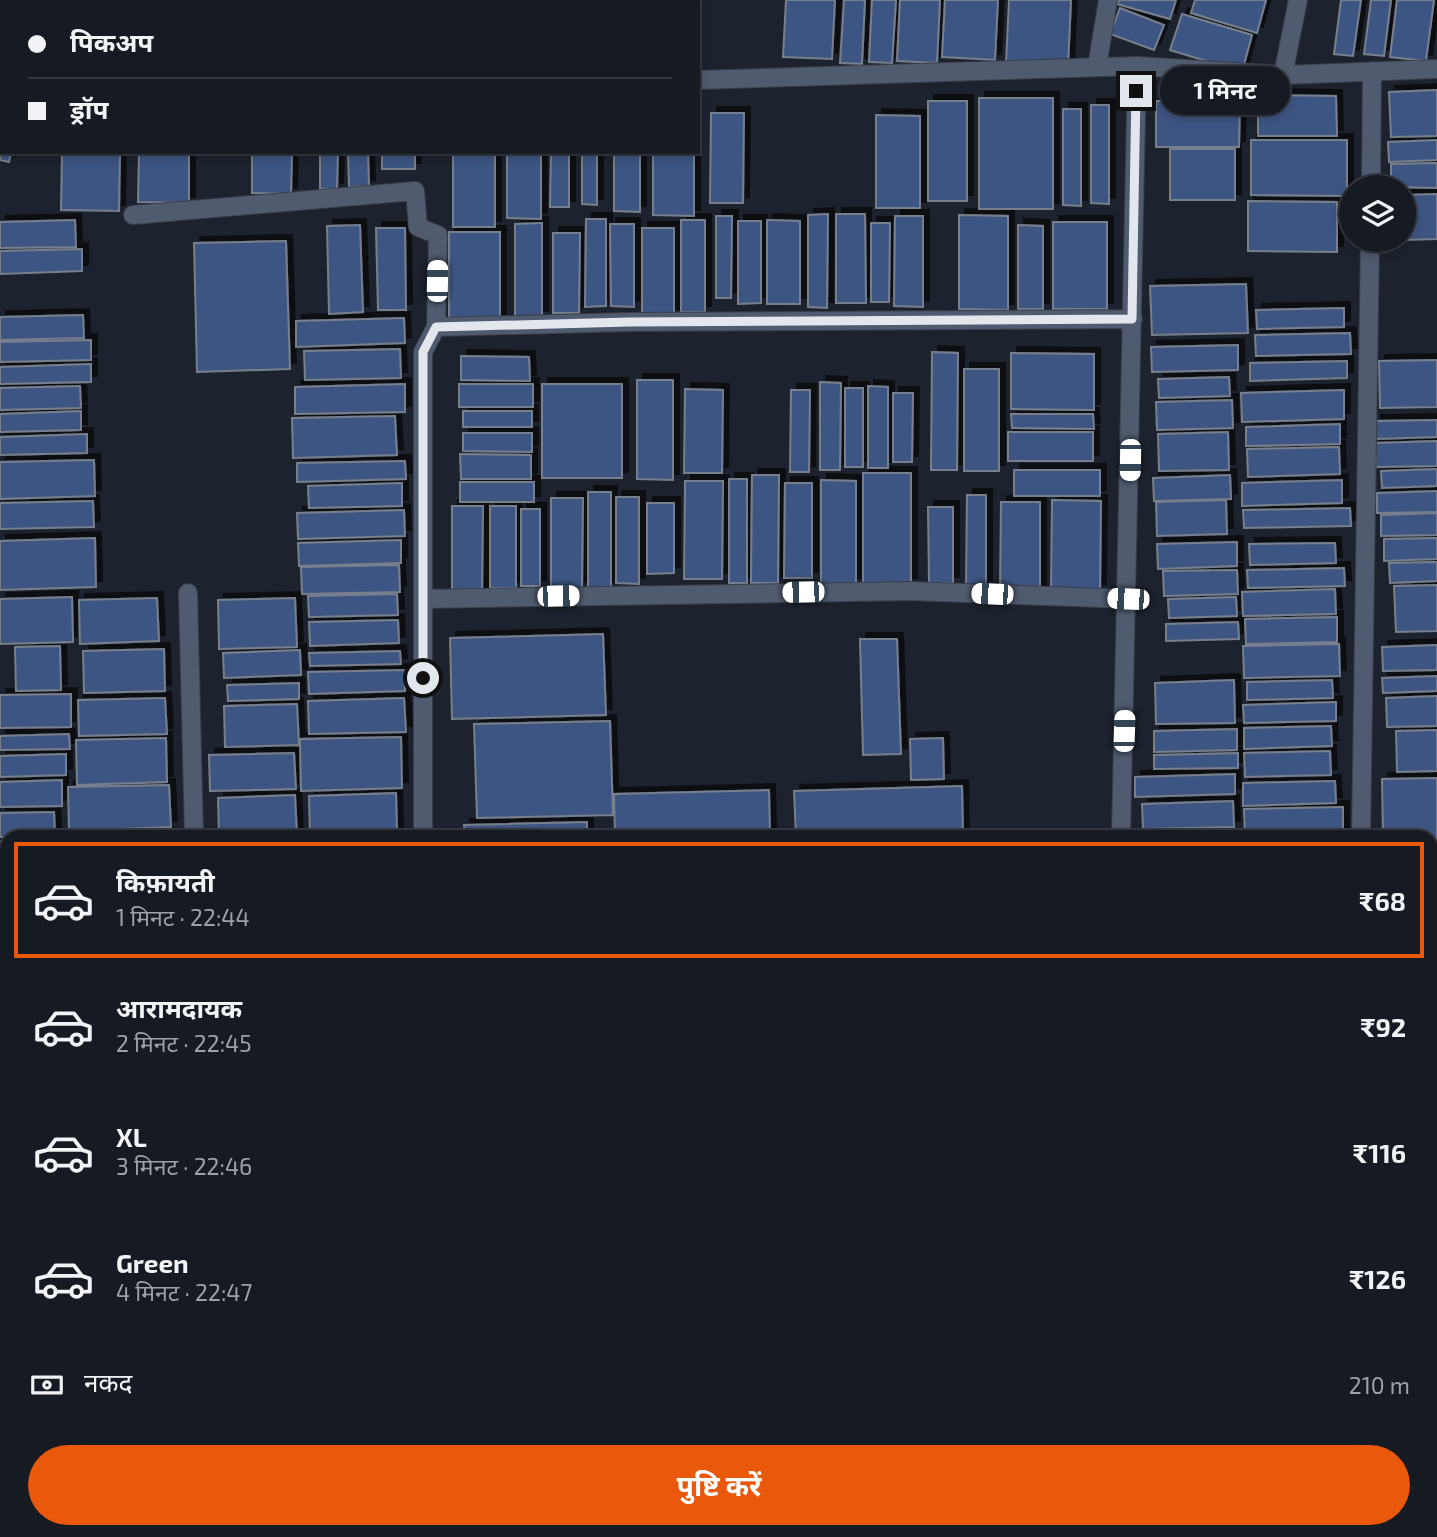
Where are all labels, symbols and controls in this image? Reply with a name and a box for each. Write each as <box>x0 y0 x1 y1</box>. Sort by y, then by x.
text: पिकअप <box>70 26 153 57</box>
callout: 1 मिनट <box>1160 66 1290 116</box>
route end <box>1120 75 1152 107</box>
text: 1 मिनट <box>1193 76 1257 104</box>
text: ड्रॉप <box>70 93 108 124</box>
map controls <box>1339 175 1416 252</box>
button: layers <box>1339 175 1416 252</box>
car <box>427 260 448 302</box>
car <box>1120 439 1141 481</box>
car <box>782 581 825 603</box>
car <box>971 583 1014 605</box>
car <box>537 585 580 607</box>
car <box>1107 588 1150 610</box>
route start <box>407 662 439 694</box>
car <box>1113 710 1136 752</box>
text: किफ़ायती <box>116 866 215 897</box>
icon: car <box>32 869 95 932</box>
text: ₹68 <box>1359 885 1406 916</box>
text: 1 मिनट · 22:44 <box>116 903 250 931</box>
text: आरामदायक <box>116 992 242 1023</box>
icon: car <box>32 995 95 1058</box>
text: ₹92 <box>1360 1011 1406 1042</box>
text: 2 मिनट · 22:45 <box>116 1029 252 1057</box>
icon: car <box>32 1121 95 1184</box>
text: XL <box>116 1121 147 1152</box>
text: ₹116 <box>1353 1137 1406 1168</box>
text: 3 मिनट · 22:46 <box>116 1152 252 1180</box>
icon: car <box>32 1247 95 1310</box>
text: Green <box>116 1247 189 1278</box>
text: ₹126 <box>1349 1263 1406 1294</box>
text: 4 मिनट · 22:47 <box>116 1278 252 1306</box>
icon: cash <box>28 1366 66 1404</box>
text: नकद <box>84 1366 132 1397</box>
text: 210 m <box>1349 1371 1410 1399</box>
button: पुष्टि करें <box>28 1445 1410 1525</box>

